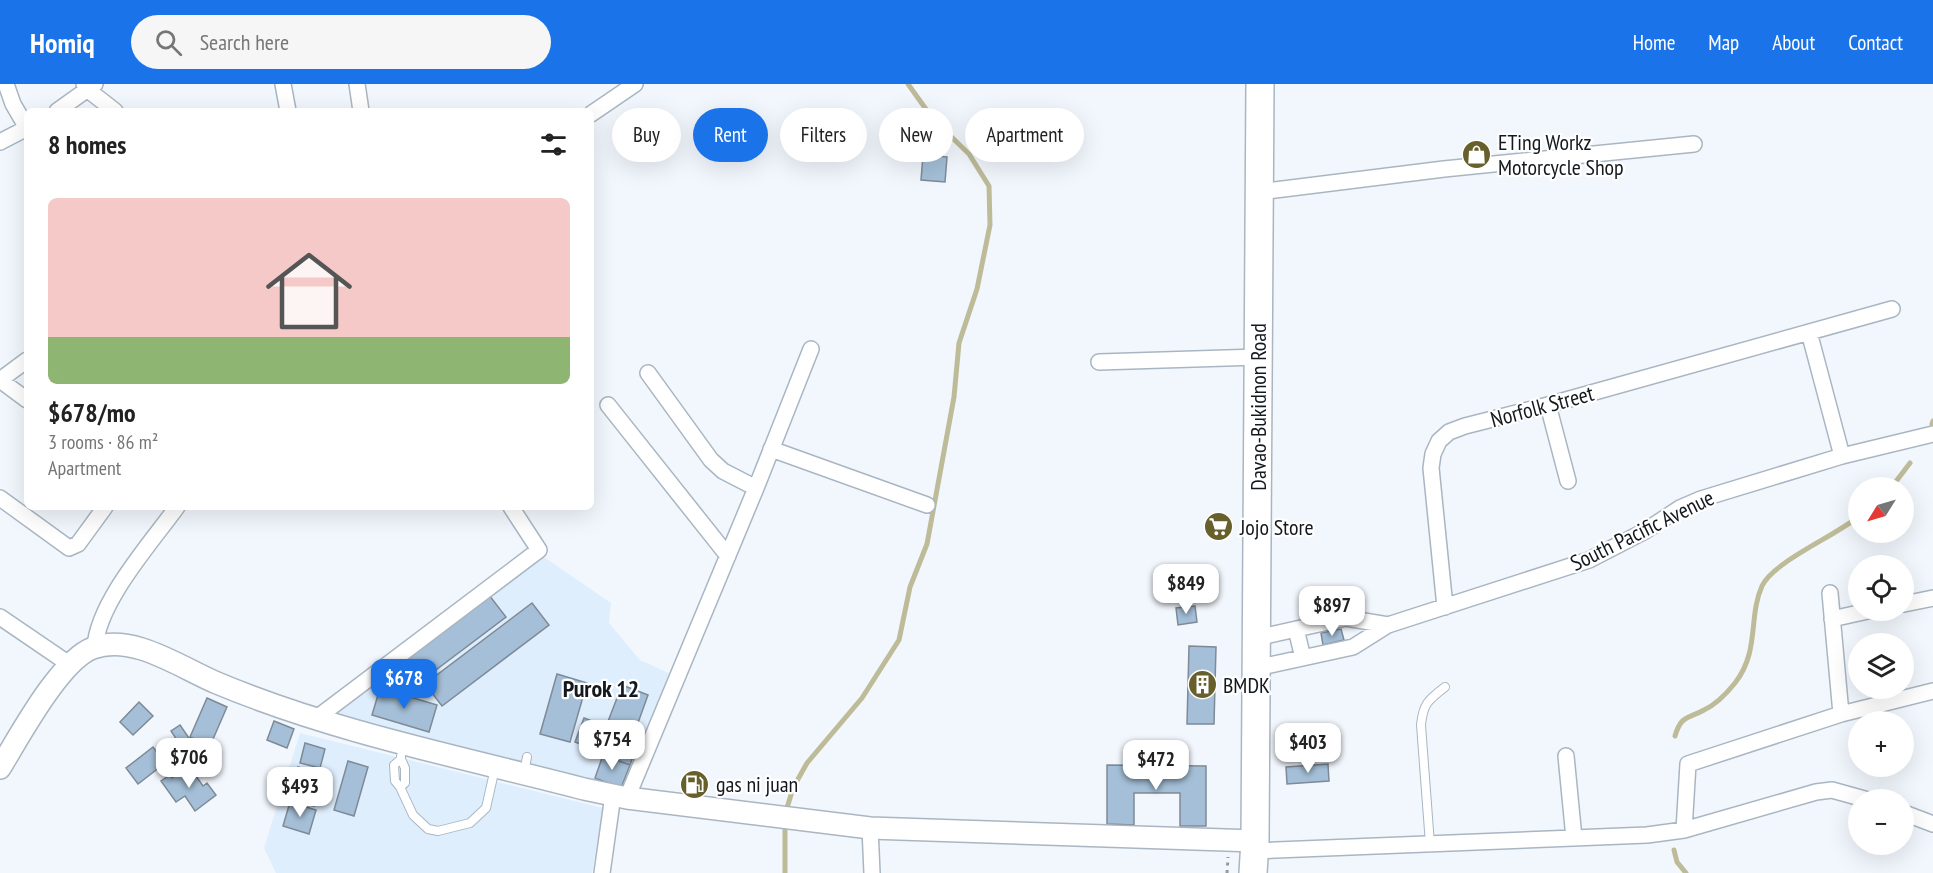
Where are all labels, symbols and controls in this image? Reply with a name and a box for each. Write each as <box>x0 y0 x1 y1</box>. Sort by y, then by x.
search box <box>131 15 551 69</box>
text: Homiq <box>30 24 95 61</box>
icon: search <box>152 26 185 59</box>
text: Search here <box>200 28 289 56</box>
text: Home <box>1633 29 1675 56</box>
text: Map <box>1708 29 1739 56</box>
text: About <box>1772 29 1815 56</box>
text: Contact <box>1848 29 1903 56</box>
chip: Buy <box>612 108 681 162</box>
chip: Rent <box>693 108 768 162</box>
chip: Filters <box>780 108 867 162</box>
chip: New <box>879 108 953 162</box>
chip: Apartment <box>965 108 1084 162</box>
text: 8 homes <box>48 128 126 161</box>
icon: filters <box>537 128 570 161</box>
place label: ETing Workz Motorcycle Shop <box>1498 128 1624 181</box>
shop icon: ETing Workz Motorcycle Shop <box>1461 139 1493 171</box>
icon: home <box>255 237 363 345</box>
street label: Davao-Bukidnon Road <box>1244 323 1272 491</box>
street label: Norfolk Street <box>1487 379 1597 433</box>
text: $678/mo <box>48 396 136 429</box>
text: 3 rooms · 86 m² <box>48 429 158 455</box>
text: Apartment <box>48 455 121 481</box>
north arrow <box>1848 477 1914 543</box>
map controls <box>1848 477 1914 855</box>
street label: South Pacific Avenue <box>1566 483 1718 577</box>
supermarket icon: Jojo Store <box>1203 511 1235 543</box>
place label: Jojo Store <box>1239 513 1314 541</box>
button: locate <box>1848 555 1914 621</box>
pin: $849 <box>1150 564 1222 615</box>
text: $849 <box>1167 570 1205 596</box>
pin: $897 <box>1296 586 1368 637</box>
text: $897 <box>1313 592 1351 618</box>
button: layers <box>1848 633 1914 699</box>
pin: $678 <box>368 659 440 710</box>
text: $678 <box>385 665 423 691</box>
building icon: BMDK <box>1186 669 1218 701</box>
place label: BMDK <box>1223 671 1270 699</box>
district label: Purok 12 <box>563 673 639 704</box>
button: + <box>1848 711 1914 777</box>
pin: $754 <box>576 720 648 771</box>
pin: $403 <box>1272 723 1344 774</box>
text: $754 <box>593 726 631 752</box>
text: $403 <box>1289 729 1327 755</box>
pin: $706 <box>153 738 225 789</box>
pin: $472 <box>1120 740 1192 791</box>
text: $706 <box>170 744 208 770</box>
text: $472 <box>1137 746 1175 772</box>
pin: $493 <box>264 767 336 818</box>
fuel station icon: gas ni juan <box>679 768 711 800</box>
place label: gas ni juan <box>716 770 798 798</box>
text: $493 <box>281 773 319 799</box>
button: − <box>1848 789 1914 855</box>

